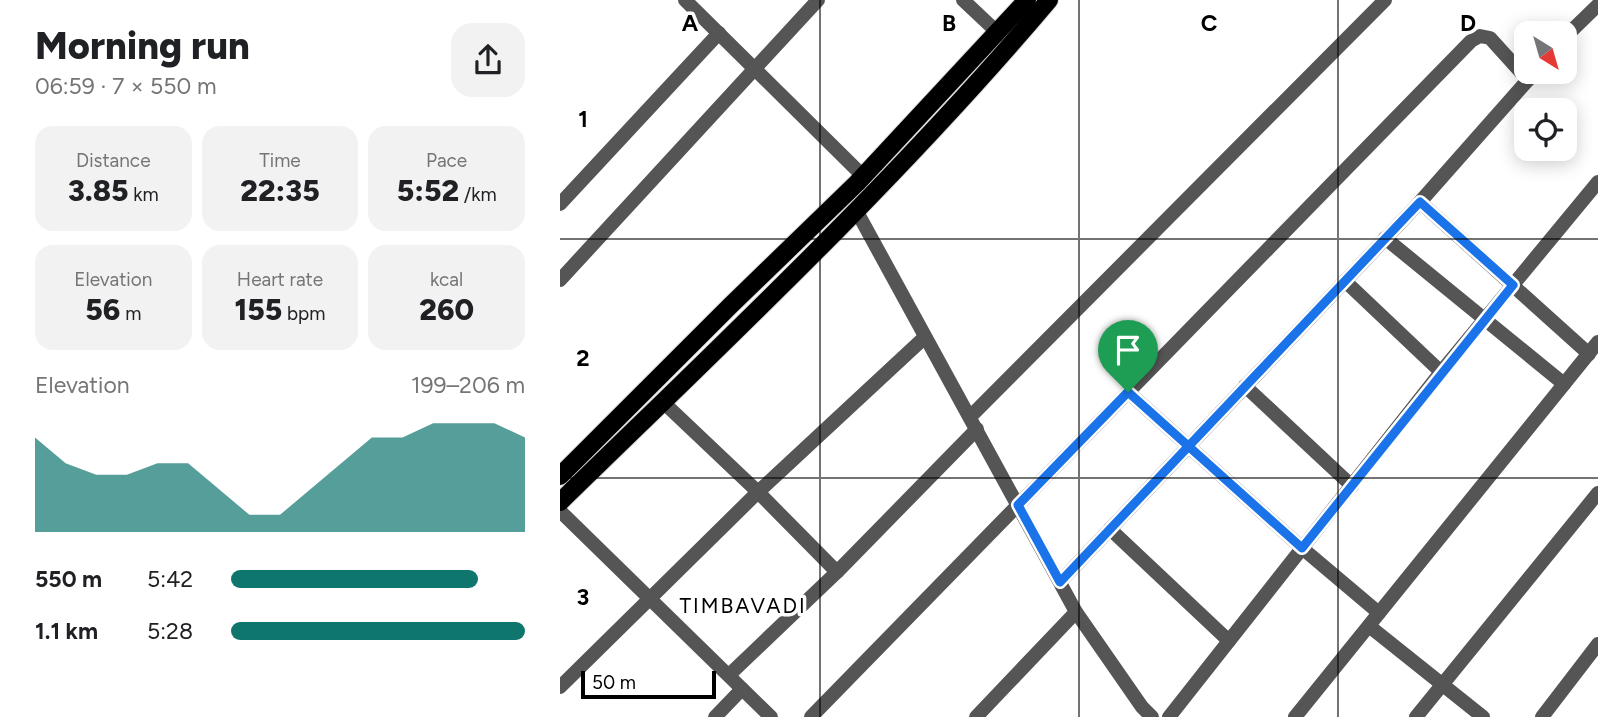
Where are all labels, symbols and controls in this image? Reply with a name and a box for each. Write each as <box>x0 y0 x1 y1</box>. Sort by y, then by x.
text: A <box>682 9 699 37</box>
text: B <box>942 9 956 37</box>
text: C <box>1201 9 1218 37</box>
text: D <box>1460 9 1476 37</box>
north arrow <box>1514 21 1577 84</box>
map controls <box>1514 21 1577 161</box>
text: Morning run <box>35 23 250 69</box>
button: share <box>451 23 525 97</box>
text: 06:59 · 7 × 550 m <box>35 72 217 100</box>
button: locate <box>1514 98 1577 161</box>
text: 1 <box>578 105 588 133</box>
text: Distance <box>76 149 151 172</box>
text: Time <box>259 149 301 172</box>
text: Pace <box>426 149 467 172</box>
text: 3.85 <box>68 172 129 209</box>
text: 22:35 <box>240 172 320 209</box>
text: 5:52 <box>397 172 459 209</box>
text: km <box>129 183 159 206</box>
text: /km <box>459 183 497 206</box>
text: Elevation <box>74 268 152 291</box>
text: Heart rate <box>237 268 323 291</box>
text: kcal <box>430 268 463 291</box>
text: 56 <box>85 291 120 328</box>
text: 155 <box>234 291 282 328</box>
text: 260 <box>419 291 474 328</box>
text: m <box>120 302 141 325</box>
text: bpm <box>282 302 326 325</box>
pin <box>1098 320 1158 392</box>
icon: arrive <box>1109 331 1147 369</box>
text: 2 <box>576 344 590 372</box>
text: Elevation <box>35 371 130 399</box>
text: 199–206 m <box>411 371 525 399</box>
text: 550 m <box>35 565 102 593</box>
text: 5:42 <box>147 565 193 593</box>
text: 3 <box>577 583 589 611</box>
district label: TIMBAVADI <box>679 593 807 618</box>
text: 1.1 km <box>35 617 98 645</box>
text: 5:28 <box>147 617 193 645</box>
scale bar <box>581 668 716 700</box>
text: 50 m <box>592 671 636 694</box>

